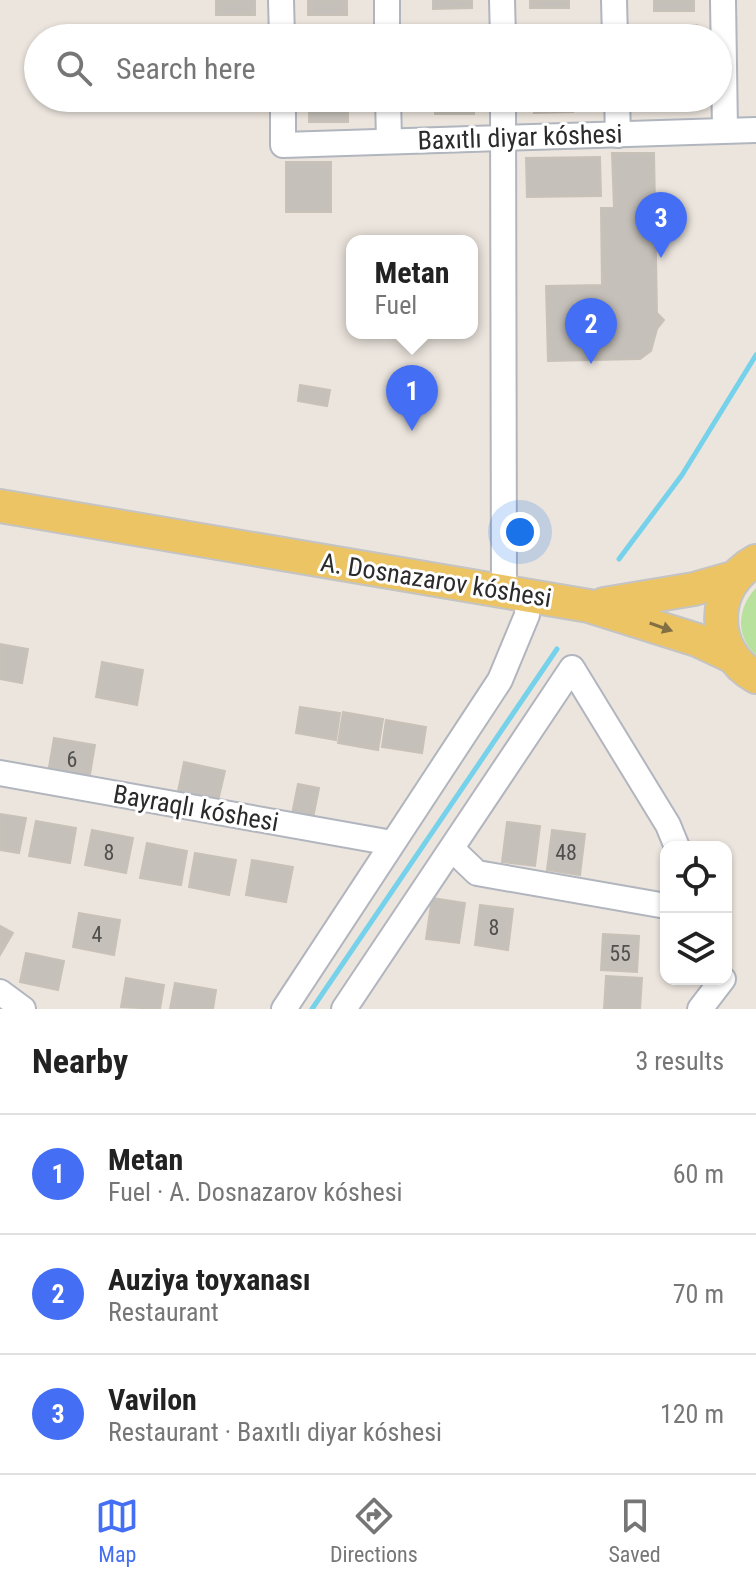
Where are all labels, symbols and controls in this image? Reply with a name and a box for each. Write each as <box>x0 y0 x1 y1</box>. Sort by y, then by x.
search box <box>24 24 732 112</box>
icon: search <box>52 46 96 90</box>
text: Search here <box>116 51 256 86</box>
street label: Baxıtlı diyar kóshesi <box>417 118 623 156</box>
pin: 3 <box>635 192 687 258</box>
popup <box>346 235 478 339</box>
text: Metan <box>374 255 450 290</box>
text: Fuel <box>374 290 417 320</box>
pin: 2 <box>565 298 617 364</box>
pin: 1 <box>386 365 438 431</box>
your location <box>500 512 540 552</box>
street label: A. Dosnazarov kóshesi <box>318 547 554 613</box>
one-way arrow <box>649 621 673 634</box>
house number: 6 <box>67 747 77 772</box>
street label: Bayraqlı kóshesi <box>111 779 281 837</box>
house number: 8 <box>104 840 114 865</box>
house number: 48 <box>555 840 577 865</box>
map controls <box>660 841 732 985</box>
button: locate <box>660 841 732 913</box>
button: layers <box>660 913 732 985</box>
house number: 8 <box>489 915 499 940</box>
house number: 4 <box>92 922 103 947</box>
house number: 55 <box>609 941 631 966</box>
text: Nearby <box>32 1041 128 1081</box>
text: 3 results <box>635 1046 724 1076</box>
text: Metan <box>108 1142 183 1177</box>
text: 1 <box>51 1159 65 1189</box>
text: 60 m <box>673 1159 724 1189</box>
text: Fuel · A. Dosnazarov kóshesi <box>108 1177 403 1207</box>
text: Auziya toyxanası <box>108 1262 311 1297</box>
text: 2 <box>51 1279 65 1309</box>
text: 70 m <box>673 1279 724 1309</box>
text: Restaurant <box>108 1297 219 1327</box>
text: Vavilon <box>108 1382 197 1417</box>
text: 3 <box>51 1399 65 1429</box>
text: 120 m <box>660 1399 724 1429</box>
text: Restaurant · Baxıtlı diyar kóshesi <box>108 1417 442 1447</box>
tab: Map <box>95 1494 139 1567</box>
tab: Directions <box>330 1494 418 1567</box>
tab: Saved <box>608 1494 661 1567</box>

